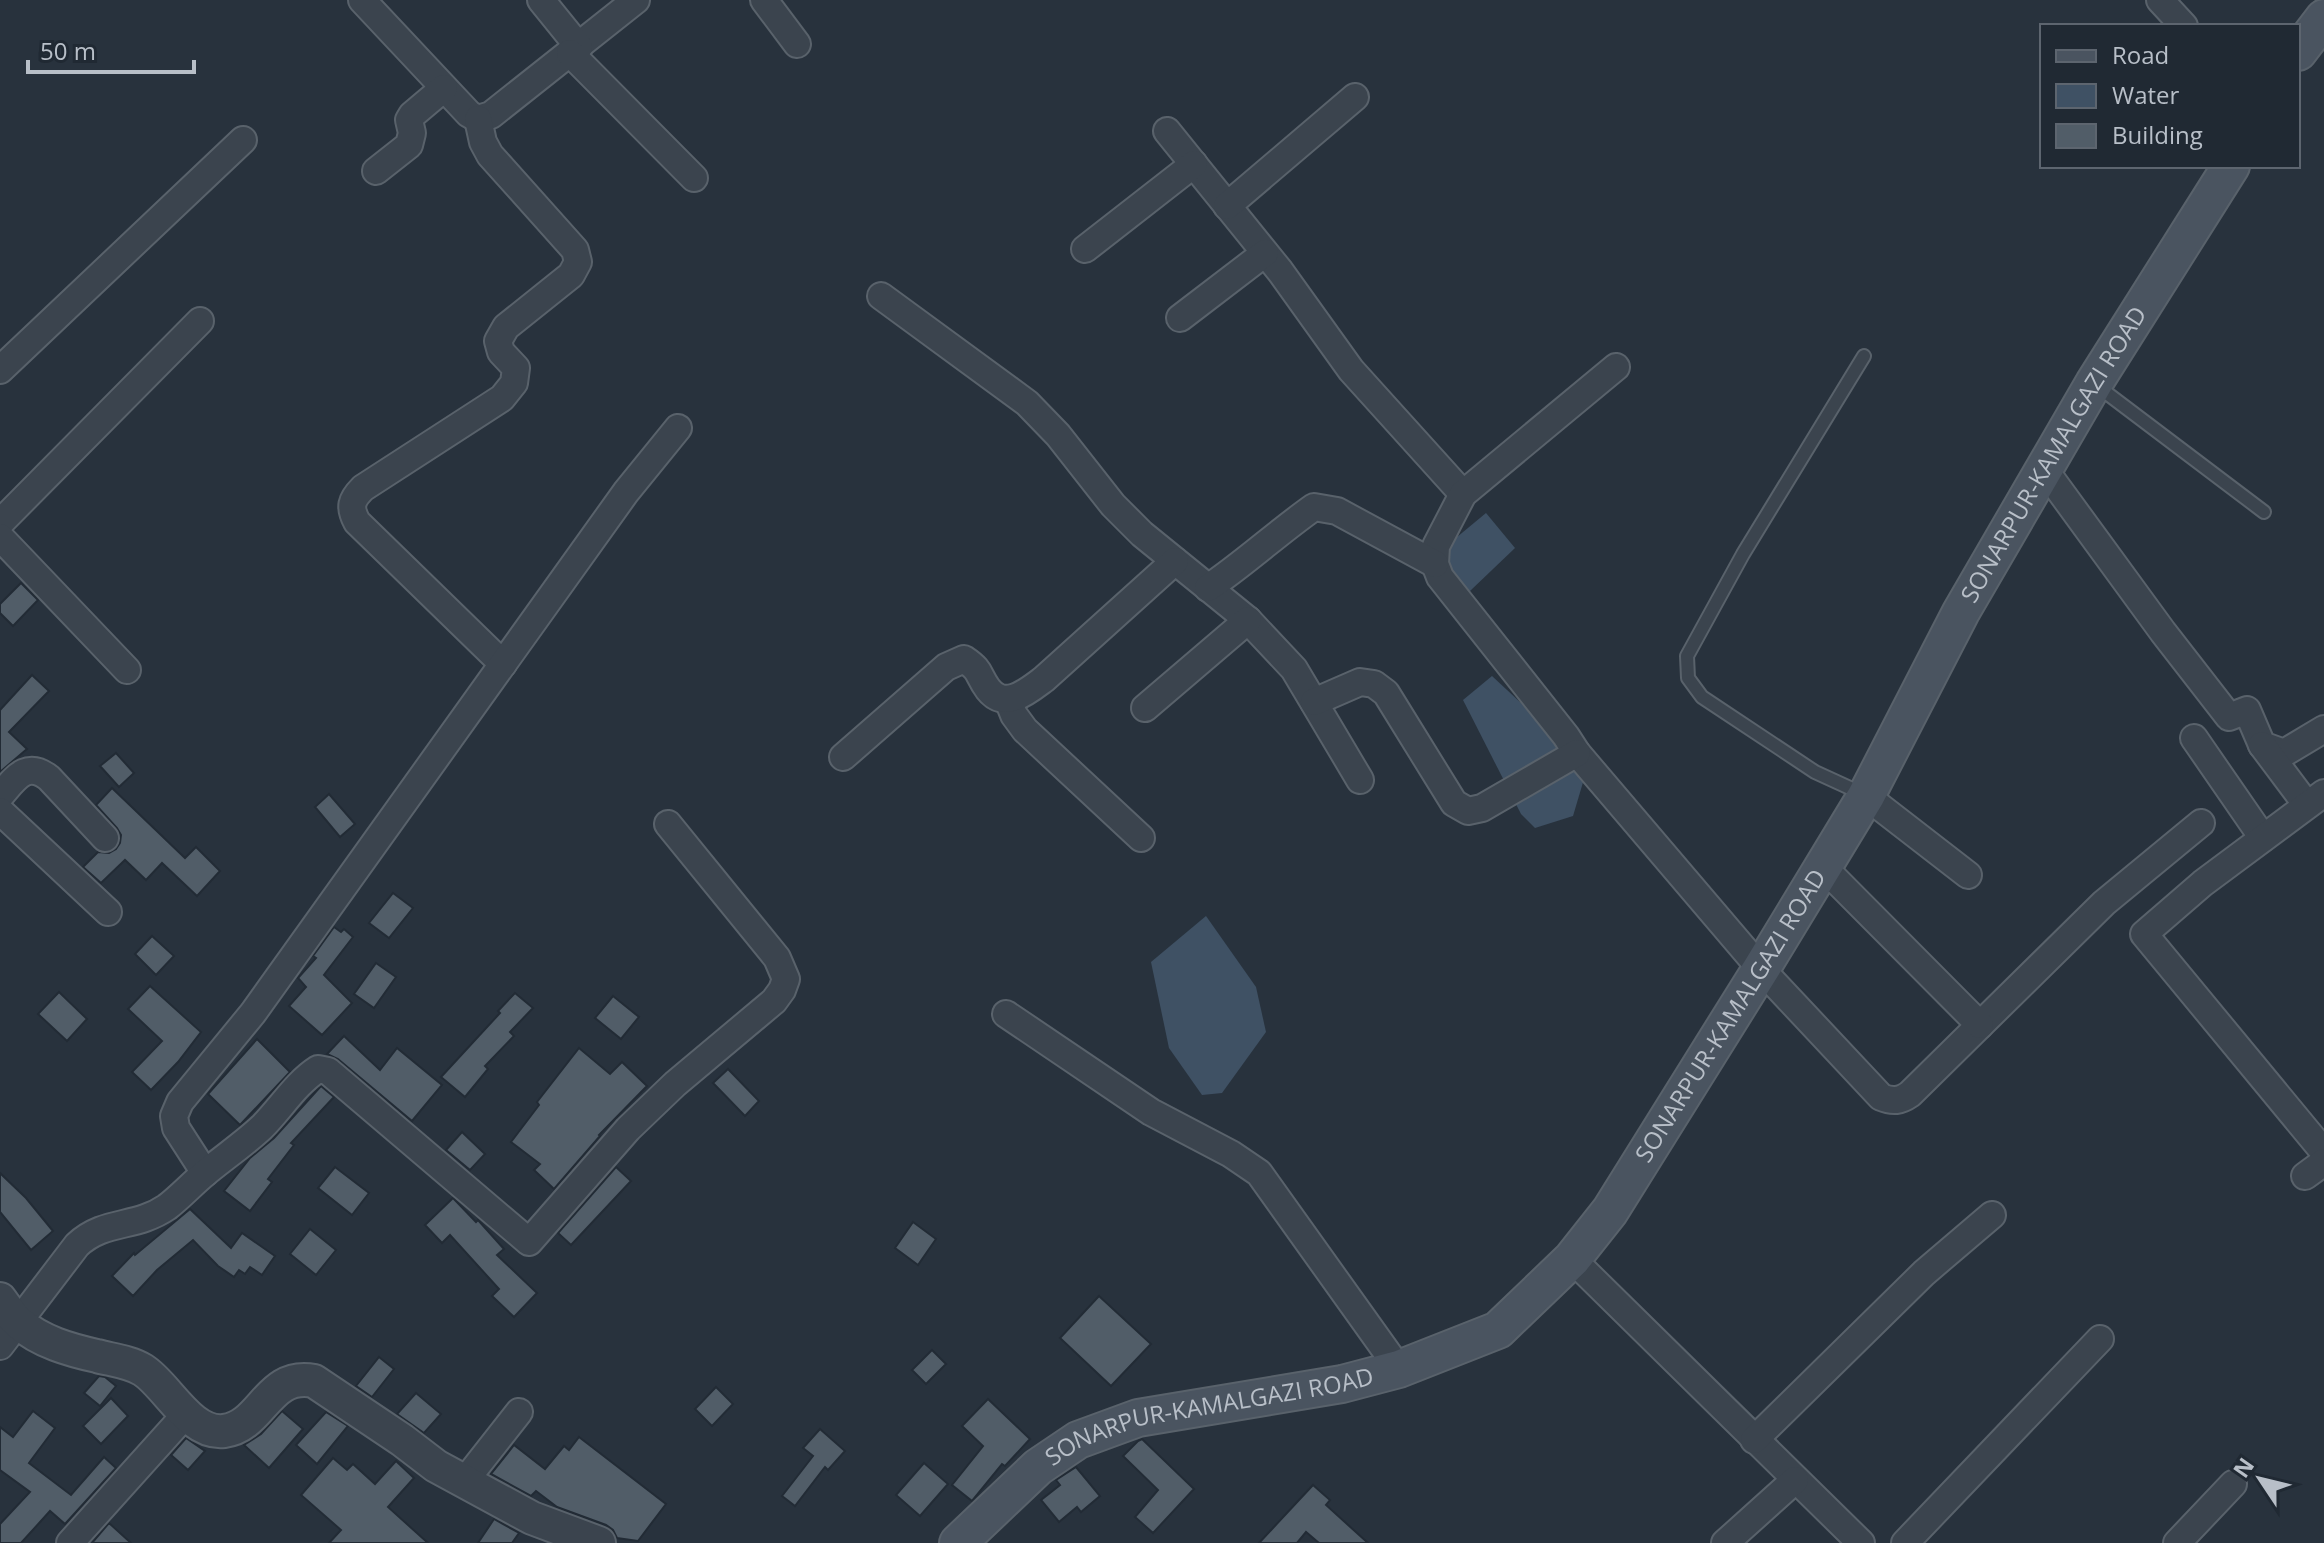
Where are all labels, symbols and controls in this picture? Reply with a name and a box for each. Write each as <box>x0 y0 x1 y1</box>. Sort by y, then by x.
scale bar <box>28 24 194 74</box>
legend <box>2040 24 2300 168</box>
text: 50 m <box>40 34 96 67</box>
text: Road <box>2112 38 2169 71</box>
text: Water <box>2112 78 2180 111</box>
text: Building <box>2112 118 2203 151</box>
street label: SONARPUR-KAMALGAZI ROAD <box>1952 299 2153 608</box>
street label: SONARPUR-KAMALGAZI ROAD <box>1627 862 1833 1168</box>
street label: SONARPUR-KAMALGAZI ROAD <box>1038 1358 1377 1473</box>
north arrow <box>2220 1439 2300 1519</box>
text: N <box>2225 1451 2260 1483</box>

